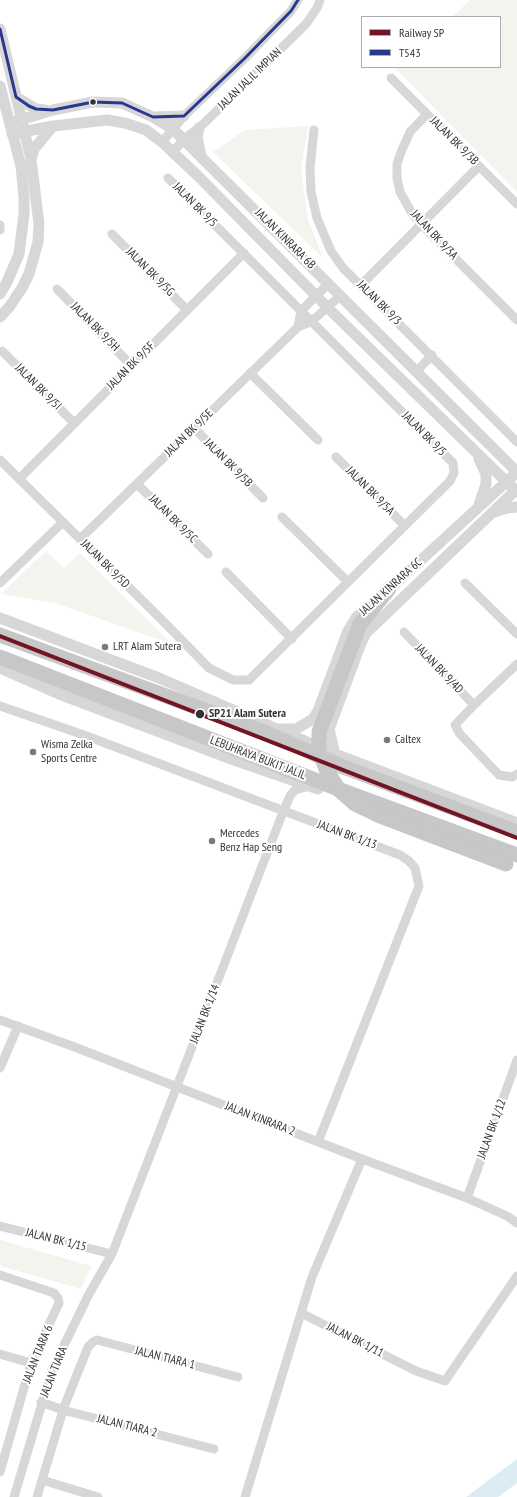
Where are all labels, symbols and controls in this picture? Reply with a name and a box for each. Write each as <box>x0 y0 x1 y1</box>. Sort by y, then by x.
legend <box>361 16 501 68</box>
text: Railway SP <box>399 25 444 40</box>
street label: JALAN JALIL IMPIAN <box>215 45 285 113</box>
text: T543 <box>399 45 421 60</box>
unlabelled marker <box>88 97 98 107</box>
street label: JALAN BK 9/3B <box>427 114 481 168</box>
street label: JALAN BK 9/5 <box>170 180 220 230</box>
street label: JALAN KINRARA 6B <box>252 206 318 272</box>
street label: JALAN BK 9/3A <box>407 207 461 263</box>
street label: JALAN BK 9/5G <box>123 245 177 299</box>
street label: JALAN BK 9/3 <box>354 278 404 328</box>
street label: JALAN BK 9/5H <box>68 300 122 354</box>
street label: JALAN BK 9/5F <box>104 339 158 393</box>
street label: JALAN BK 9/5I <box>12 361 64 413</box>
street label: JALAN BK 9/5E <box>162 406 216 460</box>
street label: JALAN BK 9/5 <box>399 409 449 459</box>
street label: JALAN BK 9/5B <box>201 436 255 490</box>
street label: JALAN BK 9/5A <box>343 464 397 518</box>
street label: JALAN BK 9/5C <box>146 492 200 546</box>
street label: JALAN BK 9/5D <box>78 537 132 591</box>
street label: JALAN KINRARA 6C <box>357 555 425 619</box>
place label: LRT Alam Sutera <box>113 640 181 654</box>
street label: JALAN BK 9/4D <box>412 641 466 697</box>
marker: LRT Alam Sutera <box>100 642 110 652</box>
place label: SP21 Alam Sutera <box>209 707 286 721</box>
marker: SP21 Alam Sutera <box>194 708 206 720</box>
street label: LEBUHRAYA BUKIT JALIL <box>208 733 308 783</box>
place label: Caltex <box>395 733 421 747</box>
marker: Caltex <box>382 735 392 745</box>
place label: Wisma Zelka Sports Centre <box>41 738 97 766</box>
marker: Wisma Zelka Sports Centre <box>28 747 38 757</box>
street label: JALAN BK 1/13 <box>315 818 379 852</box>
place label: Mercedes Benz Hap Seng <box>220 827 282 855</box>
marker: Mercedes Benz Hap Seng <box>207 836 217 846</box>
street label: JALAN BK 1/14 <box>187 982 223 1046</box>
street label: JALAN BK 1/12 <box>475 1097 509 1161</box>
street label: JALAN KINRARA 2 <box>223 1099 297 1139</box>
street label: JALAN BK 1/15 <box>24 1225 88 1255</box>
street label: JALAN BK 1/11 <box>324 1319 386 1361</box>
street label: JALAN TIARA 6 <box>20 1323 56 1385</box>
street label: JALAN TIARA 1 <box>134 1344 196 1372</box>
street label: JALAN TIARA <box>37 1345 71 1399</box>
street label: JALAN TIARA 2 <box>96 1412 158 1440</box>

